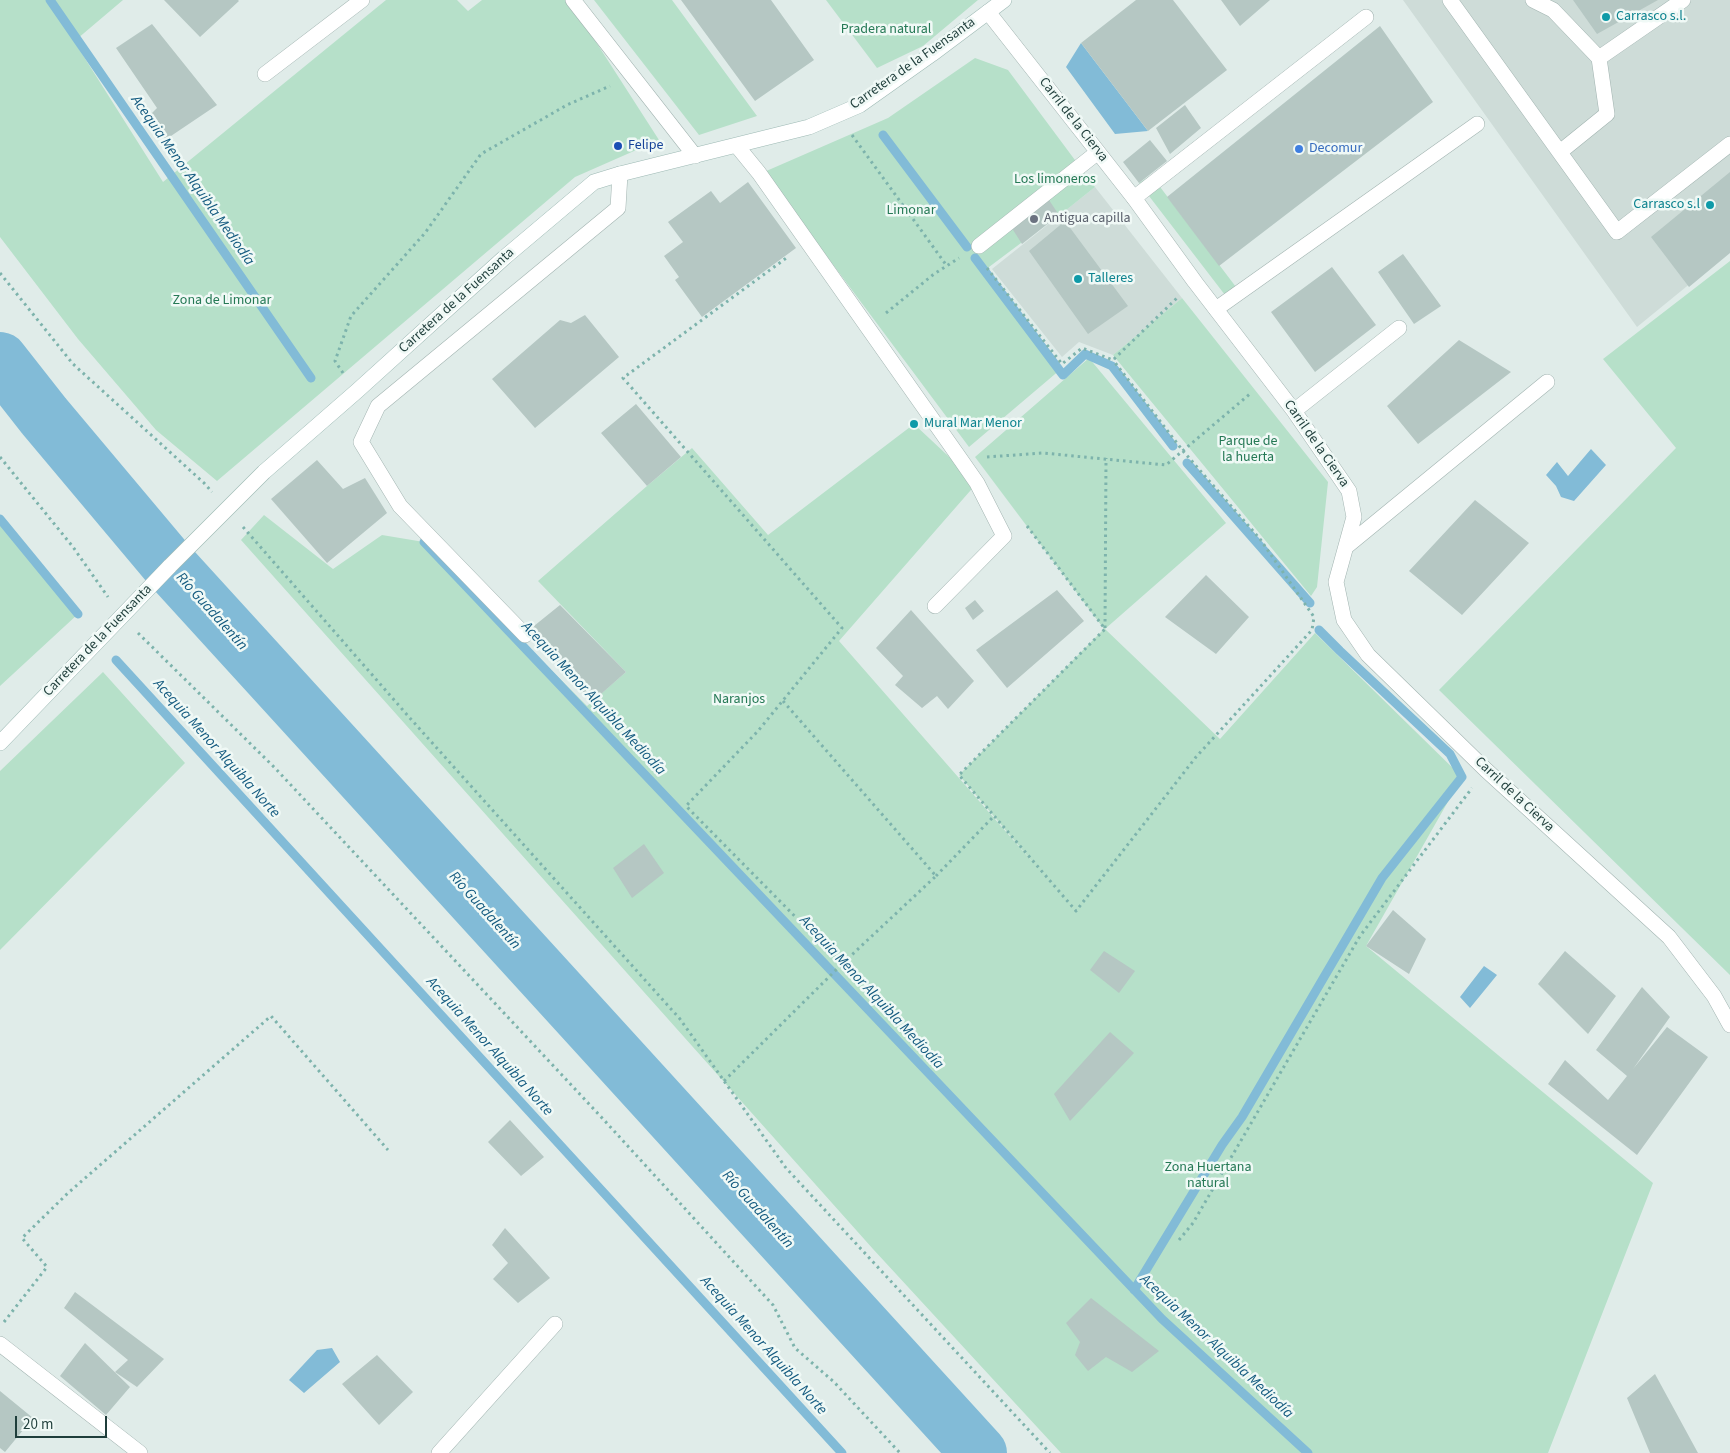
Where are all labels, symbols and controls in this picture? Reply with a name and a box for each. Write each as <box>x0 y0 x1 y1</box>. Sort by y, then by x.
place label: Carrasco s.l. <box>1616 9 1686 25</box>
marker: Carrasco s.l. <box>1600 11 1612 23</box>
street label: Carretera de la Fuensanta <box>847 14 979 114</box>
park label: Pradera natural <box>841 22 931 38</box>
street label: Carril de la Cierva <box>1035 74 1111 166</box>
water label: Acequia Menor Alquibla Mediodía <box>126 93 258 269</box>
place label: Felipe <box>628 138 663 154</box>
marker: Felipe <box>612 140 624 152</box>
place label: Decomur <box>1309 141 1362 157</box>
marker: Decomur <box>1293 143 1305 155</box>
park label: Los limoneros <box>1014 172 1096 188</box>
place label: Carrasco s.l <box>1633 197 1700 213</box>
marker: Carrasco s.l <box>1704 199 1716 211</box>
park label: Limonar <box>886 203 936 219</box>
place label: Antigua capilla <box>1044 211 1131 227</box>
marker: Antigua capilla <box>1028 213 1040 225</box>
street label: Carretera de la Fuensanta <box>396 245 518 357</box>
place label: Talleres <box>1088 271 1133 287</box>
marker: Talleres <box>1072 273 1084 285</box>
park label: Zona de Limonar <box>173 293 271 309</box>
street label: Carril de la Cierva <box>1280 397 1352 491</box>
place label: Mural Mar Menor <box>924 416 1022 432</box>
marker: Mural Mar Menor <box>908 418 920 430</box>
park label: Parque de la huerta <box>1219 434 1277 467</box>
water label: Río Guadalentín <box>171 569 251 655</box>
street label: Carretera de la Fuensanta <box>40 581 156 701</box>
water label: Acequia Menor Alquibla Mediodía <box>517 618 669 780</box>
water label: Acequia Menor Alquibla Norte <box>149 676 283 822</box>
park label: Naranjos <box>713 692 765 708</box>
street label: Carril de la Cierva <box>1471 754 1557 836</box>
water label: Río Guadalentín <box>444 868 524 954</box>
water label: Acequia Menor Alquibla Mediodía <box>795 912 947 1074</box>
water label: Acequia Menor Alquibla Norte <box>422 974 556 1120</box>
park label: Zona Huertana natural <box>1164 1160 1252 1192</box>
water label: Río Guadalentín <box>717 1167 797 1253</box>
water label: Acequia Menor Alquibla Mediodía <box>1135 1271 1297 1423</box>
water label: Acequia Menor Alquibla Norte <box>696 1273 830 1419</box>
scale bar <box>18 1406 110 1438</box>
text: 20 m <box>23 1414 53 1435</box>

